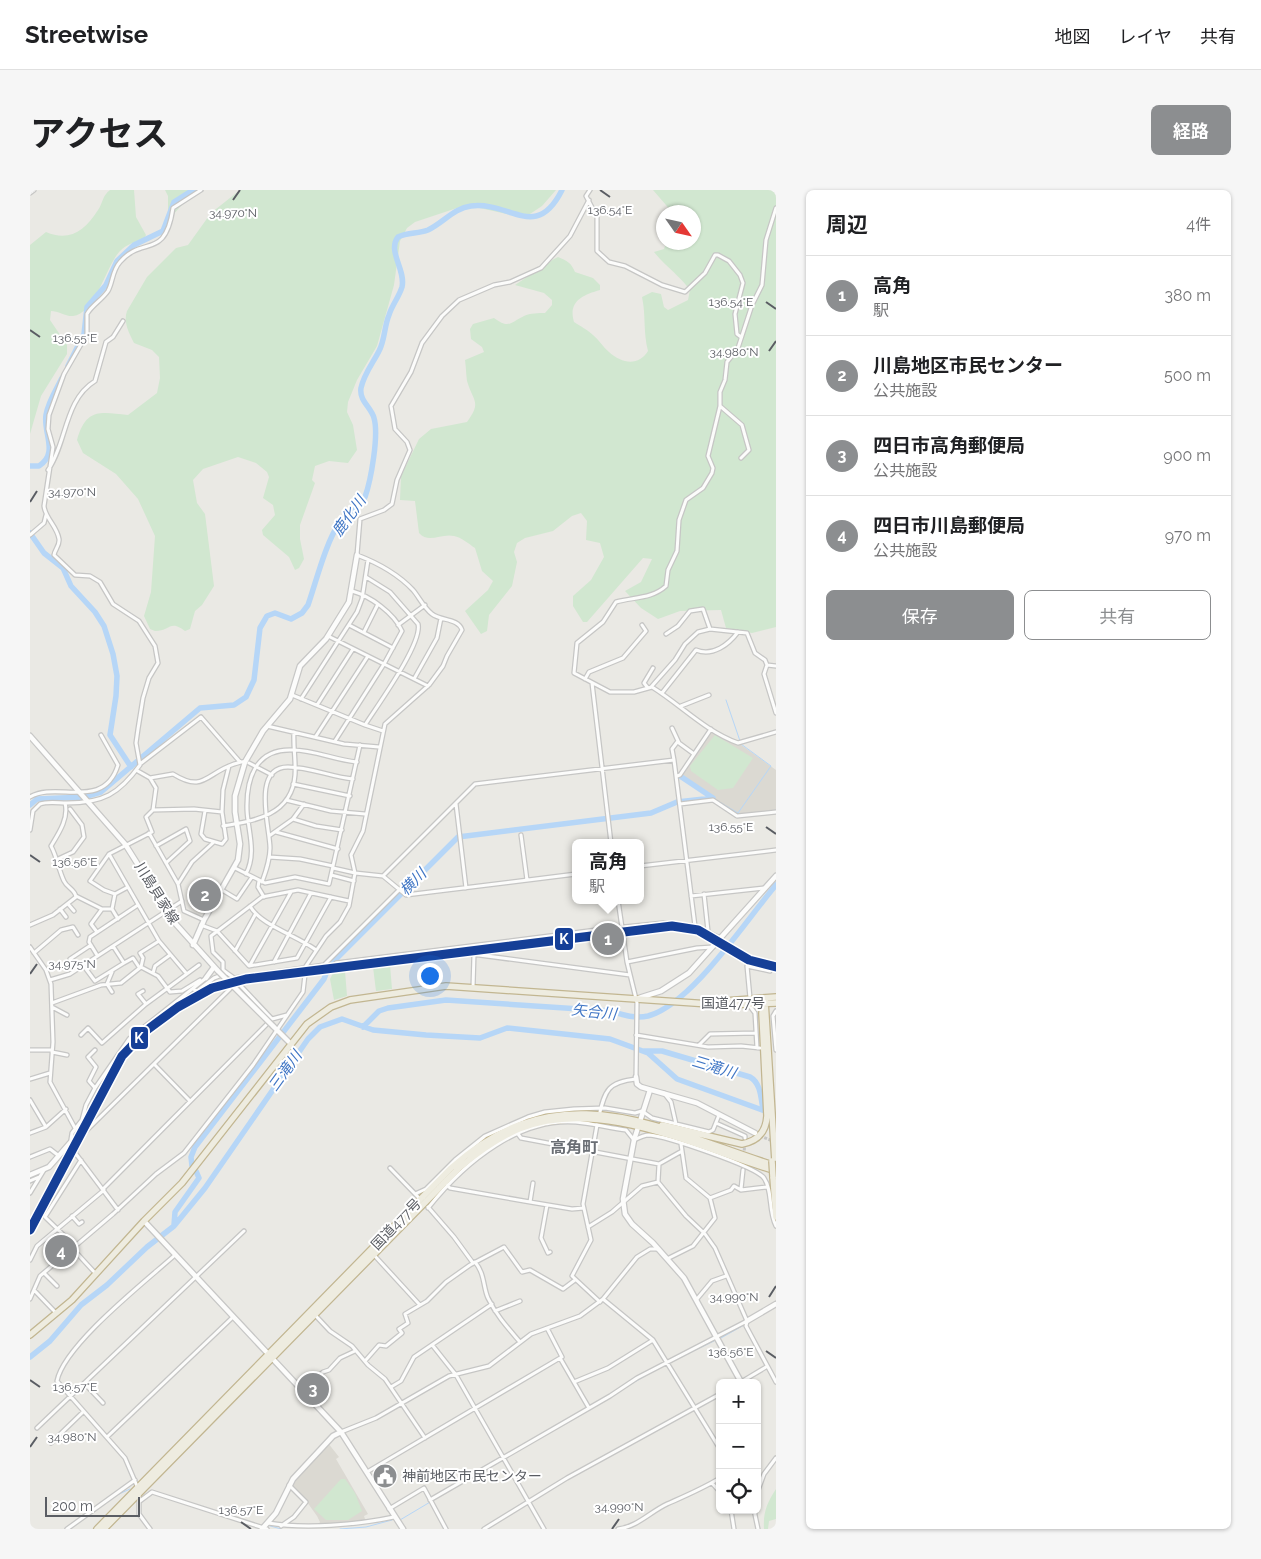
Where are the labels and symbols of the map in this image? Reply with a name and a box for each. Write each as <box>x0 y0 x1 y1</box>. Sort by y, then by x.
text: 136.54°E <box>588 203 632 217</box>
north arrow <box>656 205 701 250</box>
text: 34.970°N <box>209 206 257 220</box>
text: 136.54°E <box>709 295 753 309</box>
text: 136.55°E <box>53 331 97 345</box>
text: 34.980°N <box>710 345 758 359</box>
text: 34.970°N <box>48 485 96 499</box>
water label: 鹿化川 <box>328 491 371 539</box>
text: 136.55°E <box>709 820 753 834</box>
text: 136.56°E <box>52 855 98 869</box>
street label: 川島貝家線 <box>132 859 182 927</box>
water label: 横川 <box>396 864 431 899</box>
pin: 2 <box>189 876 221 914</box>
pin: 1 <box>592 920 624 958</box>
line badge: K <box>554 927 574 951</box>
text: K <box>559 931 569 947</box>
text: 34.975°N <box>48 957 96 971</box>
your location <box>417 963 443 989</box>
street label: 国道477号 <box>701 995 765 1011</box>
water label: 矢合川 <box>571 1001 619 1024</box>
line badge: K <box>130 1026 149 1050</box>
text: K <box>134 1030 144 1046</box>
water label: 三滝川 <box>264 1046 307 1094</box>
water label: 三滝川 <box>690 1052 740 1083</box>
district label: 高角町 <box>550 1138 598 1157</box>
street label: 国道477号 <box>368 1195 424 1253</box>
pin: 4 <box>45 1232 77 1270</box>
text: 34.990°N <box>710 1290 758 1304</box>
text: 136.56°E <box>708 1345 754 1359</box>
pin: 3 <box>297 1370 329 1408</box>
text: 136.57°E <box>53 1380 97 1394</box>
text: 34.980°N <box>48 1430 96 1444</box>
public building icon: 神前地区市民センター <box>372 1463 398 1489</box>
place label: 神前地区市民センター <box>402 1468 542 1484</box>
scale bar <box>45 1494 140 1517</box>
text: 34.990°N <box>595 1500 643 1514</box>
text: 136.57°E <box>219 1503 263 1517</box>

